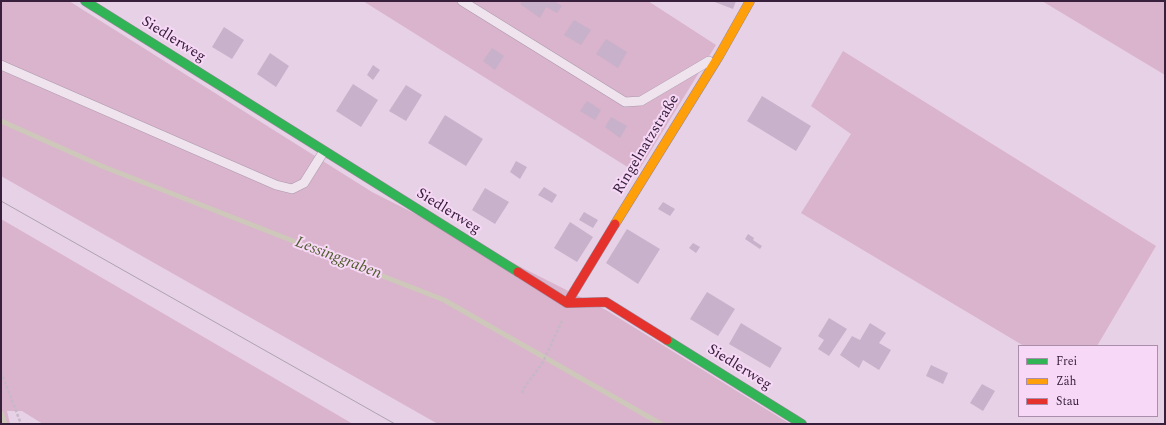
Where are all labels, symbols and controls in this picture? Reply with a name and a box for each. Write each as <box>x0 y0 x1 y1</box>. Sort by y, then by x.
street label: Siedlerweg <box>137 13 209 67</box>
street label: Ringelnatzstraße <box>610 92 684 198</box>
street label: Siedlerweg <box>412 185 484 239</box>
water label: Lessinggraben <box>292 234 384 284</box>
street label: Siedlerweg <box>703 341 775 395</box>
legend <box>1018 345 1158 417</box>
text: Frei <box>1056 352 1077 371</box>
text: Zäh <box>1056 372 1077 391</box>
text: Stau <box>1056 392 1079 411</box>

